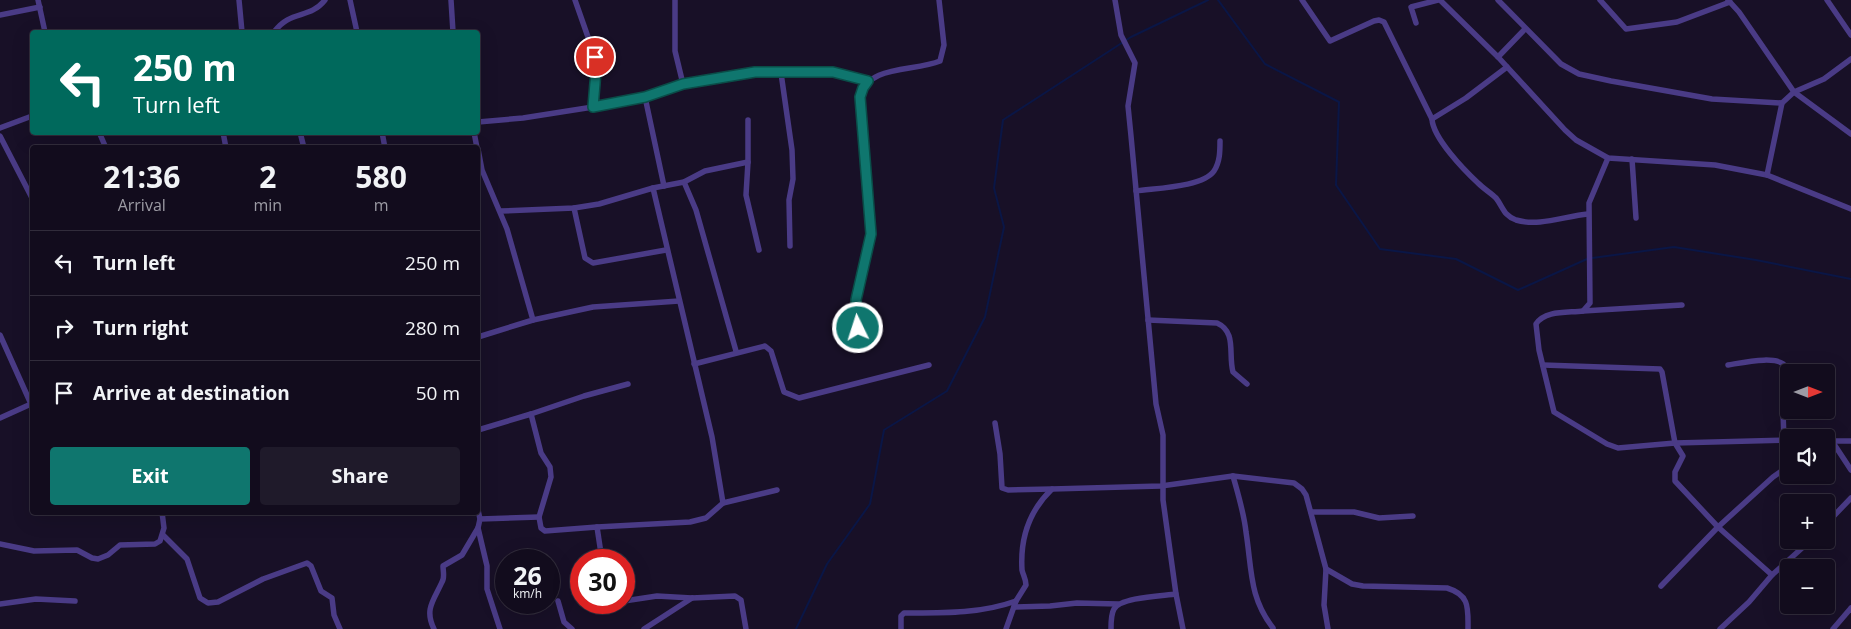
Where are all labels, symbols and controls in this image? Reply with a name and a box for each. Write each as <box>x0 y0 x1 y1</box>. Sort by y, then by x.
pin <box>574 36 616 78</box>
icon: arrive <box>581 43 609 71</box>
text: 250 m <box>133 44 237 91</box>
icon: left <box>50 50 115 115</box>
text: Turn left <box>133 89 220 119</box>
text: 21:36 <box>103 156 180 197</box>
text: 2 <box>259 156 276 197</box>
text: 580 <box>355 156 407 197</box>
text: Arrival <box>118 194 166 216</box>
text: min <box>254 194 282 216</box>
text: m <box>374 194 389 216</box>
icon: left <box>50 249 78 277</box>
text: Turn left <box>93 250 175 276</box>
text: 250 m <box>405 250 460 276</box>
position arrow <box>831 301 883 353</box>
icon: right <box>50 314 78 342</box>
text: Turn right <box>93 315 188 341</box>
text: 280 m <box>405 315 460 341</box>
north arrow <box>1780 364 1835 419</box>
map controls <box>1780 364 1835 614</box>
icon: arrive <box>50 379 78 407</box>
text: Arrive at destination <box>93 380 290 406</box>
text: 50 m <box>416 380 460 406</box>
button: sound <box>1780 429 1835 484</box>
button: Exit <box>50 447 250 505</box>
button: Share <box>260 447 460 505</box>
button: + <box>1780 494 1835 549</box>
speed limit sign: 30 <box>570 549 635 614</box>
text: 26 <box>513 558 542 592</box>
button: − <box>1780 559 1835 614</box>
text: km/h <box>513 585 542 602</box>

